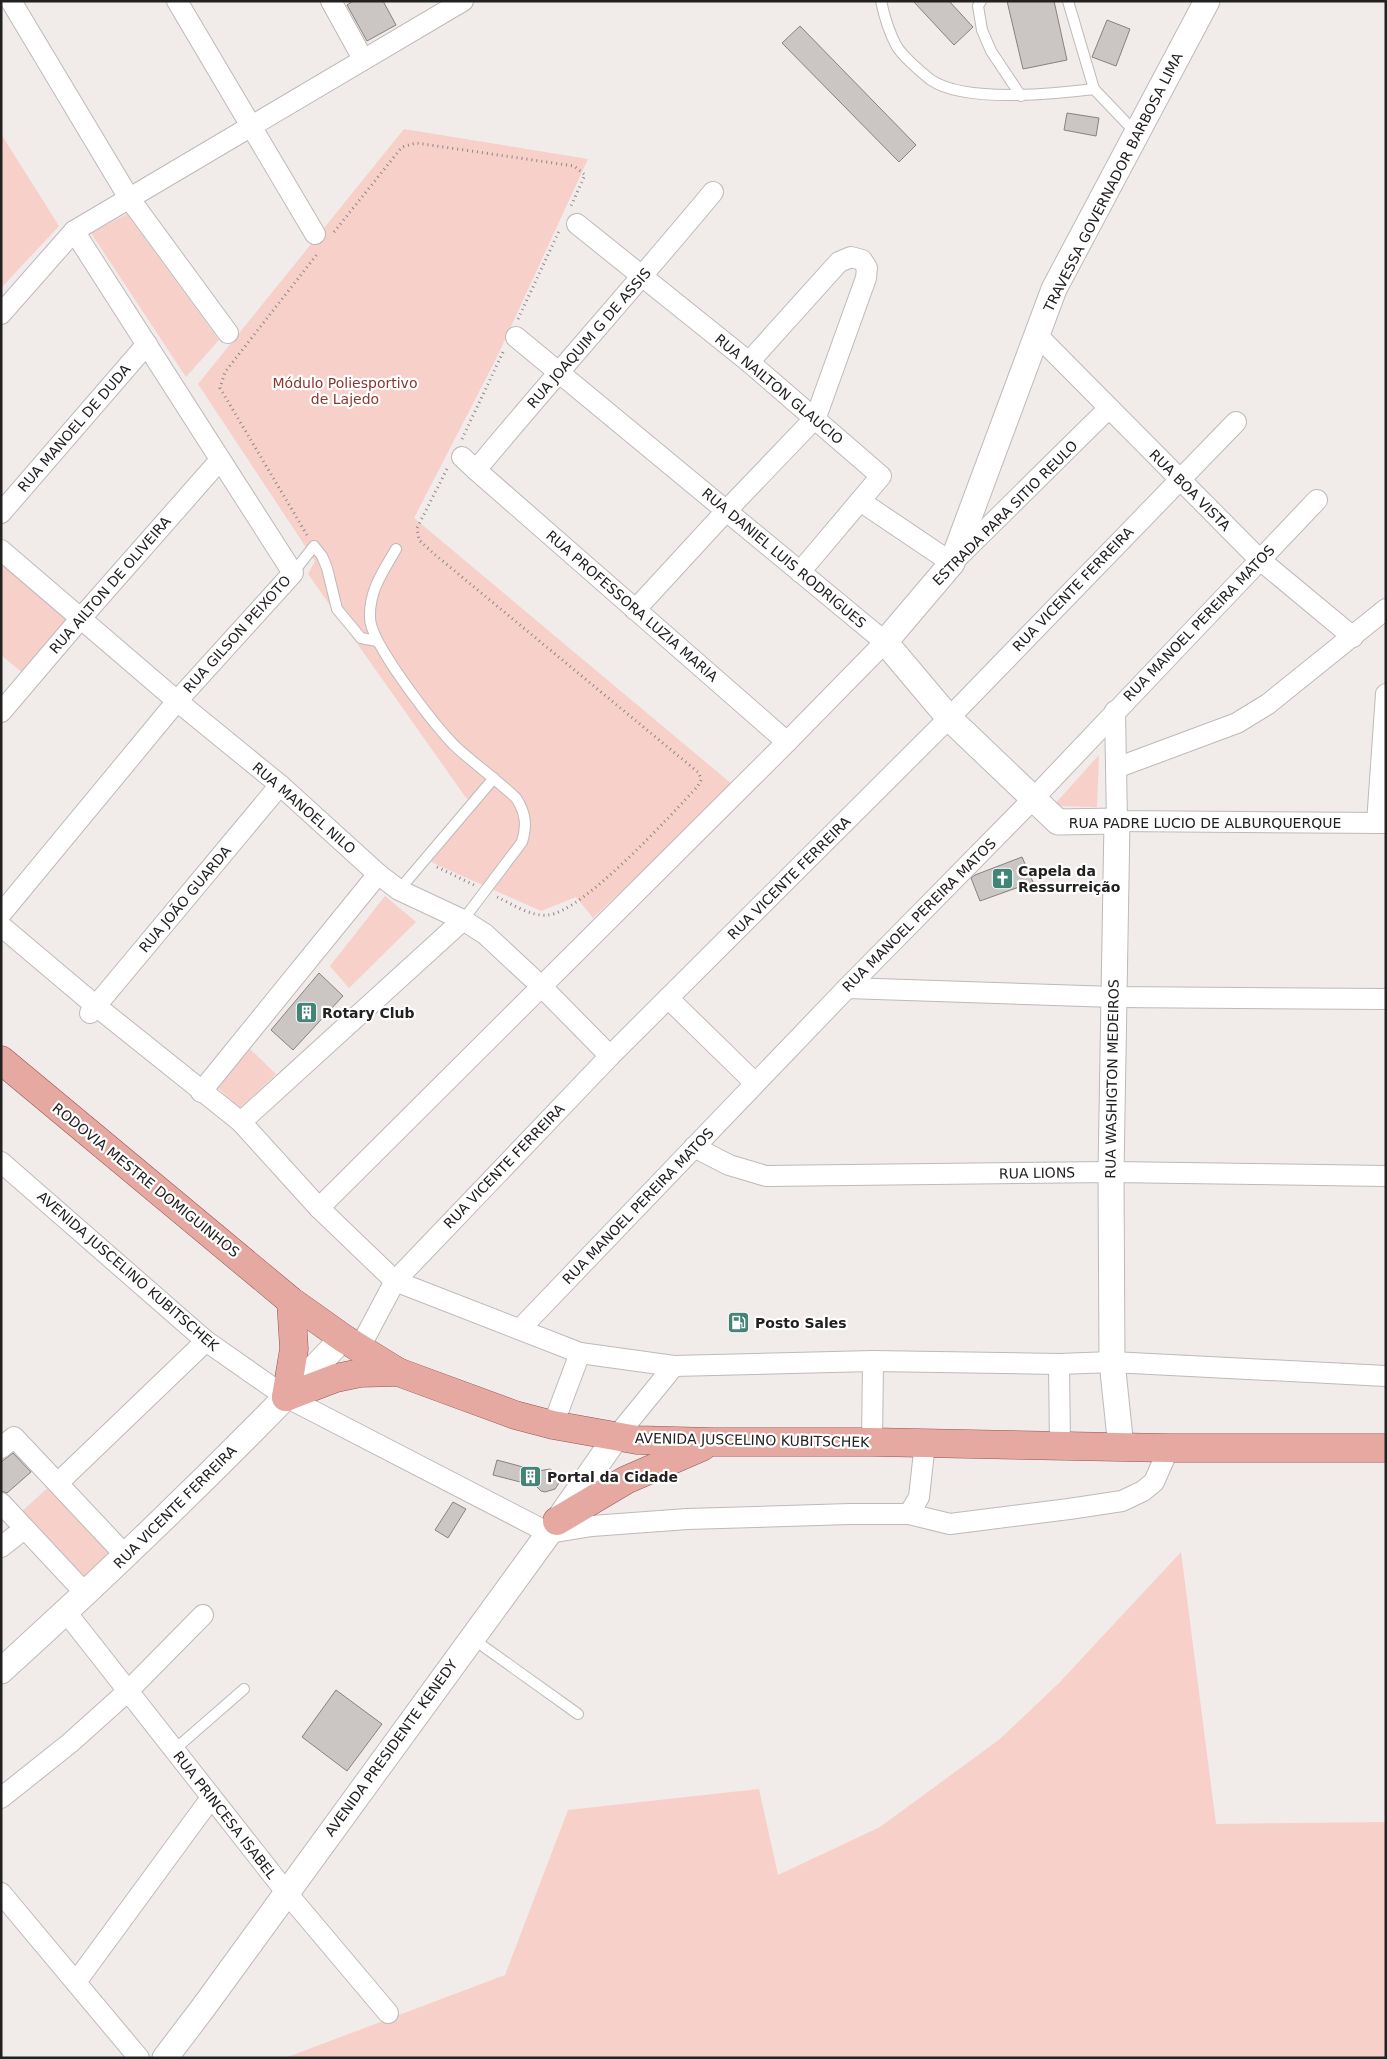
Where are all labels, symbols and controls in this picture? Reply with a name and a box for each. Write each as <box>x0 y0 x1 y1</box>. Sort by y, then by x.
street label: TRAVESSA GOVERNADOR BARBOSA LIMA <box>1040 49 1186 315</box>
street label: RUA JOAQUIM G DE ASSIS <box>524 265 654 411</box>
street label: RUA NAILTON GLAUCIO <box>712 331 846 447</box>
street label: RUA MANOEL DE DUDA <box>14 361 134 495</box>
park label: Módulo Poliesportivo de Lajedo <box>273 375 417 407</box>
street label: ESTRADA PARA SITIO REULO <box>929 437 1081 589</box>
street label: RUA BOA VISTA <box>1146 446 1234 534</box>
street label: RUA DANIEL LUIS RODRIGUES <box>699 485 869 631</box>
street label: RUA AILTON DE OLIVEIRA <box>46 513 174 657</box>
street label: RUA VICENTE FERREIRA <box>1009 523 1137 655</box>
street label: RUA PROFESSORA LUZIA MARIA <box>543 527 721 685</box>
street label: RUA MANOEL PEREIRA MATOS <box>1120 542 1278 704</box>
street label: RUA GILSON PEIXOTO <box>180 572 294 696</box>
street label: RUA MANOEL NILO <box>249 759 359 857</box>
street label: RUA VICENTE FERREIRA <box>724 813 854 943</box>
street label: RUA PADRE LUCIO DE ALBURQUERQUE <box>1069 815 1341 831</box>
street label: RUA MANOEL PEREIRA MATOS <box>839 835 999 995</box>
street label: RUA JOÃO GUARDA <box>136 842 235 956</box>
place label: Capela da Ressurreição <box>1018 863 1121 895</box>
church icon: Capela da Ressurreição <box>990 867 1014 891</box>
street label: RUA WASHIGTON MEDEIROS <box>1102 979 1122 1179</box>
building icon: Rotary Club <box>294 1001 318 1025</box>
place label: Rotary Club <box>322 1005 415 1021</box>
street label: RODOVIA MESTRE DOMIGUINHOS <box>49 1100 243 1260</box>
street label: RUA VICENTE FERREIRA <box>440 1100 568 1232</box>
street label: RUA MANOEL PEREIRA MATOS <box>559 1125 717 1287</box>
street label: RUA LIONS <box>999 1164 1075 1182</box>
street label: AVENIDA JUSCELINO KUBITSCHEK <box>34 1188 222 1355</box>
fuel station icon: Posto Sales <box>727 1311 751 1335</box>
place label: Posto Sales <box>755 1315 847 1331</box>
street label: AVENIDA JUSCELINO KUBITSCHEK <box>635 1430 870 1450</box>
street label: RUA VICENTE FERREIRA <box>110 1442 240 1572</box>
building icon: Portal da Cidade <box>519 1465 543 1489</box>
place label: Portal da Cidade <box>547 1469 678 1485</box>
street label: AVENIDA PRESIDENTE KENEDY <box>322 1656 461 1839</box>
street label: RUA PRINCESA ISABEL <box>170 1748 280 1882</box>

